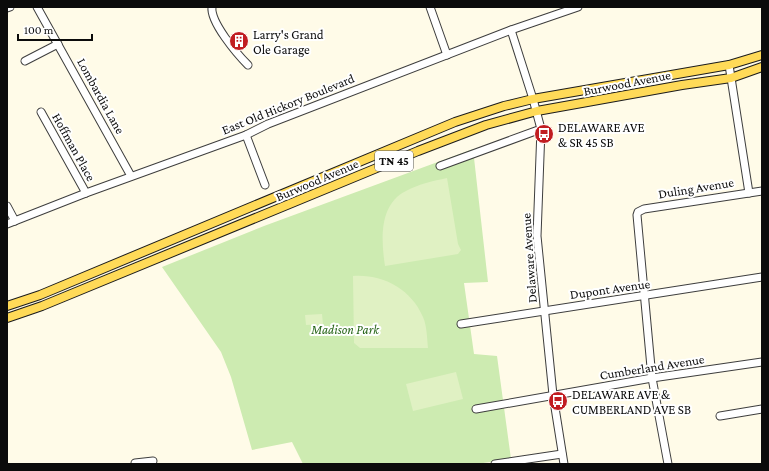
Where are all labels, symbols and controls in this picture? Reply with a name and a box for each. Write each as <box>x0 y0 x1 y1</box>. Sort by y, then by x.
scale bar <box>18 16 92 42</box>
text: 100 m <box>24 23 54 37</box>
place label: Larry's Grand Ole Garage <box>253 27 324 57</box>
building icon: Larry's Grand Ole Garage <box>228 30 250 52</box>
street label: Lombardia Lane <box>74 55 128 137</box>
street label: Burwood Avenue <box>582 67 672 99</box>
street label: East Old Hickory Boulevard <box>219 70 357 138</box>
street label: Hoffman Place <box>49 110 99 184</box>
place label: DELAWARE AVE & SR 45 SB <box>558 120 645 150</box>
bus stop icon: DELAWARE AVE & SR 45 SB <box>533 123 555 145</box>
road number: TN 45 <box>375 151 413 171</box>
street label: Burwood Avenue <box>273 156 361 204</box>
street label: Duling Avenue <box>657 175 735 201</box>
street label: Delaware Avenue <box>518 212 540 303</box>
street label: Dupont Avenue <box>569 276 651 302</box>
park label: Madison Park <box>310 322 380 337</box>
street label: Cumberland Avenue <box>599 351 706 383</box>
place label: DELAWARE AVE & CUMBERLAND AVE SB <box>572 387 691 417</box>
bus stop icon: DELAWARE AVE & CUMBERLAND AVE SB <box>547 390 569 412</box>

